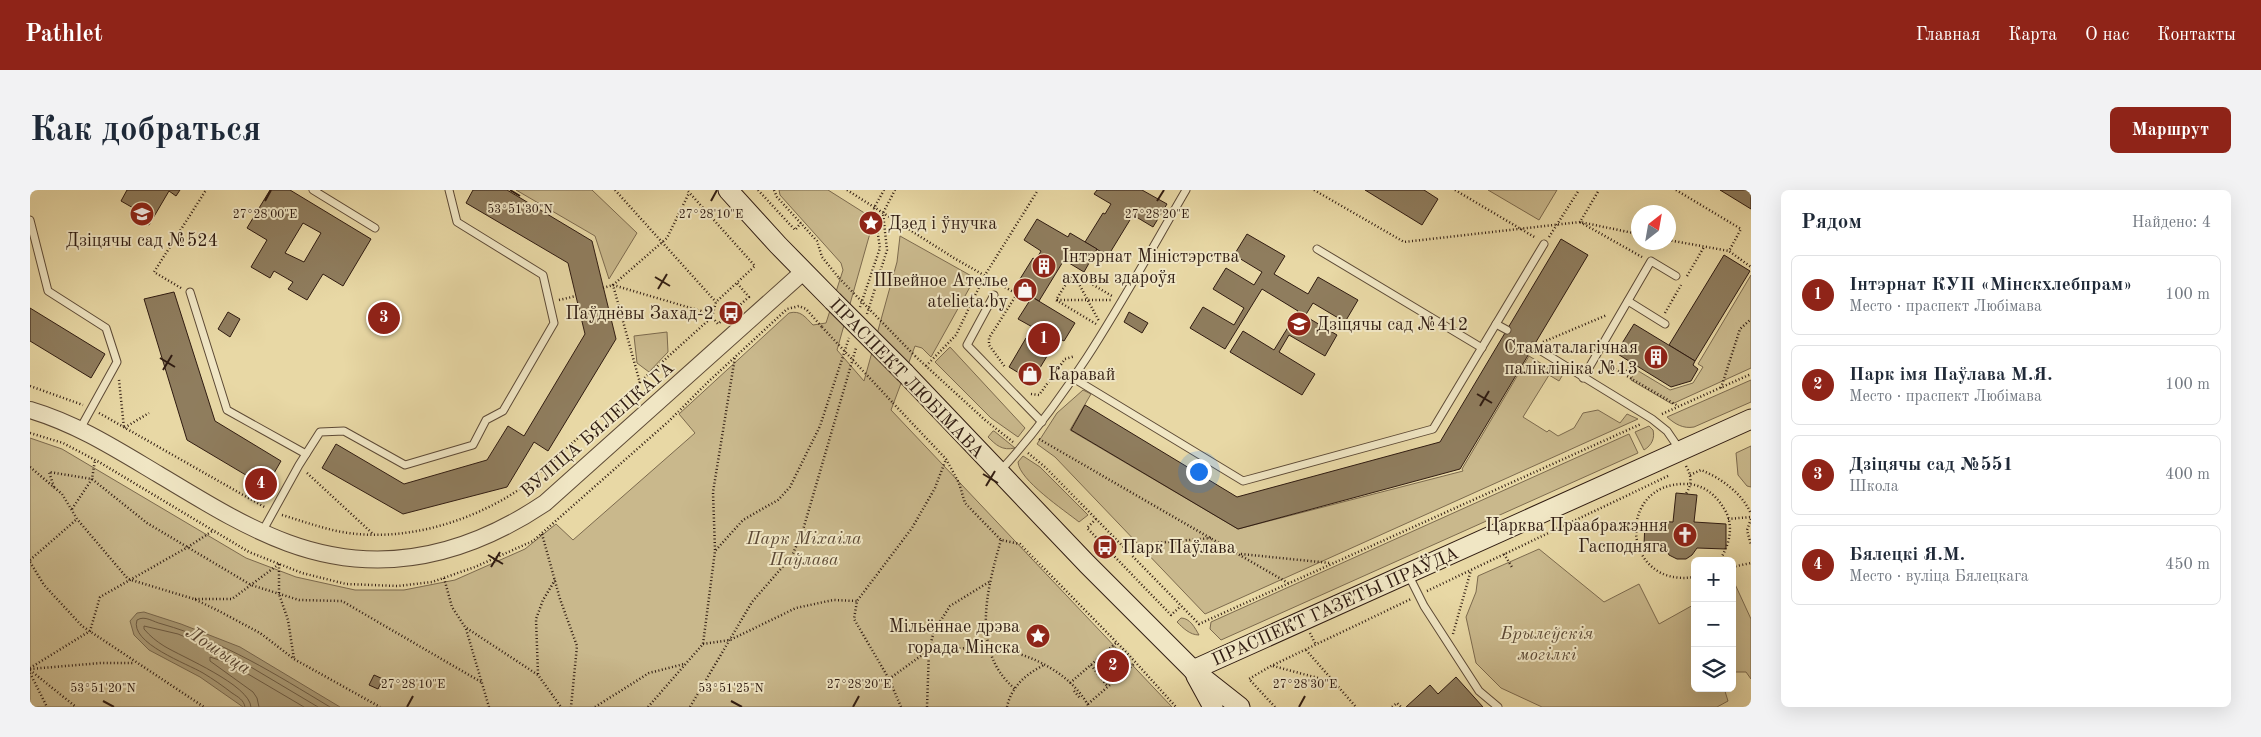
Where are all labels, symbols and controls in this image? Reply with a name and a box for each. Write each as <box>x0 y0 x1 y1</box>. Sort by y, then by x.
text: Pathlet <box>25 23 103 47</box>
text: Главная <box>1916 26 1980 44</box>
text: Карта <box>2008 26 2057 44</box>
text: О нас <box>2085 26 2129 44</box>
text: Контакты <box>2157 26 2236 44</box>
button: Маршрут <box>2110 107 2231 153</box>
text: Как добраться <box>30 113 261 148</box>
school or university icon: Дзіцячы сад №524 <box>129 201 155 227</box>
text: 53°51'30"N <box>487 203 553 216</box>
north arrow <box>1631 205 1676 250</box>
text: 27°28'00"E <box>233 209 297 221</box>
text: 27°28'10"E <box>679 209 743 221</box>
text: 27°28'20"E <box>1125 209 1189 221</box>
place icon: Дзед і ўнучка <box>858 210 884 236</box>
text: Рядом <box>1801 212 1862 233</box>
place label: Дзед і ўнучка <box>888 215 997 233</box>
text: Найдено: 4 <box>2132 215 2211 231</box>
place label: Дзіцячы сад №524 <box>66 232 218 250</box>
place label: Інтэрнат Міністэрства аховы здароўя <box>1062 248 1240 287</box>
building icon: Інтэрнат Міністэрства аховы здароўя <box>1031 253 1057 279</box>
place label: Швейное Ателье atelieta.by <box>873 272 1008 311</box>
text: Інтэрнат КУП «Мінскхлебпрам» <box>1849 276 2132 295</box>
shop icon: Швейное Ателье atelieta.by <box>1012 277 1038 303</box>
text: 1 <box>1813 287 1823 303</box>
text: 100 m <box>2165 287 2210 303</box>
street label: ПРАСПЕКТ ЛЮБІМАВА <box>826 296 987 462</box>
pin: 3 <box>368 299 400 337</box>
text: Место · праспект Любімава <box>1849 299 2042 315</box>
bus stop icon: Паўднёвы Захад-2 <box>718 300 744 326</box>
place label: Паўднёвы Захад-2 <box>565 305 714 323</box>
school or university icon: Дзіцячы сад №412 <box>1286 311 1312 337</box>
place label: Дзіцячы сад №412 <box>1316 316 1468 334</box>
pin: 1 <box>1028 320 1060 358</box>
place label: Стаматалагічная паліклініка №13 <box>1504 339 1638 378</box>
building icon: Стаматалагічная паліклініка №13 <box>1643 344 1669 370</box>
street label: ВУЛІЦА БЯЛЕЦКАГА <box>518 359 678 501</box>
shop icon: Каравай <box>1017 361 1043 387</box>
place label: Каравай <box>1048 366 1115 384</box>
text: Парк імя Паўлава М.Я. <box>1849 366 2052 385</box>
text: 2 <box>1813 377 1823 393</box>
text: 100 m <box>2165 377 2210 393</box>
text: Место · праспект Любімава <box>1849 389 2042 405</box>
text: Дзіцячы сад №551 <box>1849 456 2014 475</box>
your location <box>1186 459 1212 485</box>
pin: 4 <box>245 465 277 503</box>
text: 3 <box>1813 467 1823 483</box>
text: 400 m <box>2165 467 2210 483</box>
text: Школа <box>1849 479 1899 495</box>
place label: Царква Праабражэння Гасподняга <box>1485 517 1668 556</box>
church icon: Царква Праабражэння Гасподняга <box>1672 522 1698 548</box>
park label: Парк Міхаіла Паўлава <box>745 530 862 569</box>
bus stop icon: Парк Паўлава <box>1092 534 1118 560</box>
place label: Парк Паўлава <box>1122 539 1236 557</box>
street label: ПРАСПЕКТ ГАЗЕТЫ ПРАЎДА <box>1207 540 1462 670</box>
text: Бялецкі Я.М. <box>1849 546 1965 565</box>
map controls <box>1691 557 1736 692</box>
button: + <box>1691 557 1736 602</box>
text: 4 <box>1813 557 1823 573</box>
text: 450 m <box>2165 557 2210 573</box>
text: Место · вуліца Бялецкага <box>1849 569 2029 585</box>
button: − <box>1691 602 1736 647</box>
place label: Мільённае дрэва горада Мінска <box>889 618 1020 657</box>
water label: Лошыца <box>182 623 253 679</box>
place icon: Мільённае дрэва горада Мінска <box>1025 623 1051 649</box>
park label: Брылеўскія могілкі <box>1500 625 1594 664</box>
pin: 2 <box>1097 647 1129 685</box>
button: layers <box>1691 647 1736 692</box>
text: 27°28'10"E <box>381 679 445 691</box>
text: 27°28'20"E <box>827 679 891 691</box>
text: 27°28'30"E <box>1273 679 1337 691</box>
text: 53°51'20"N <box>70 682 136 695</box>
text: 53°51'25"N <box>698 682 764 695</box>

